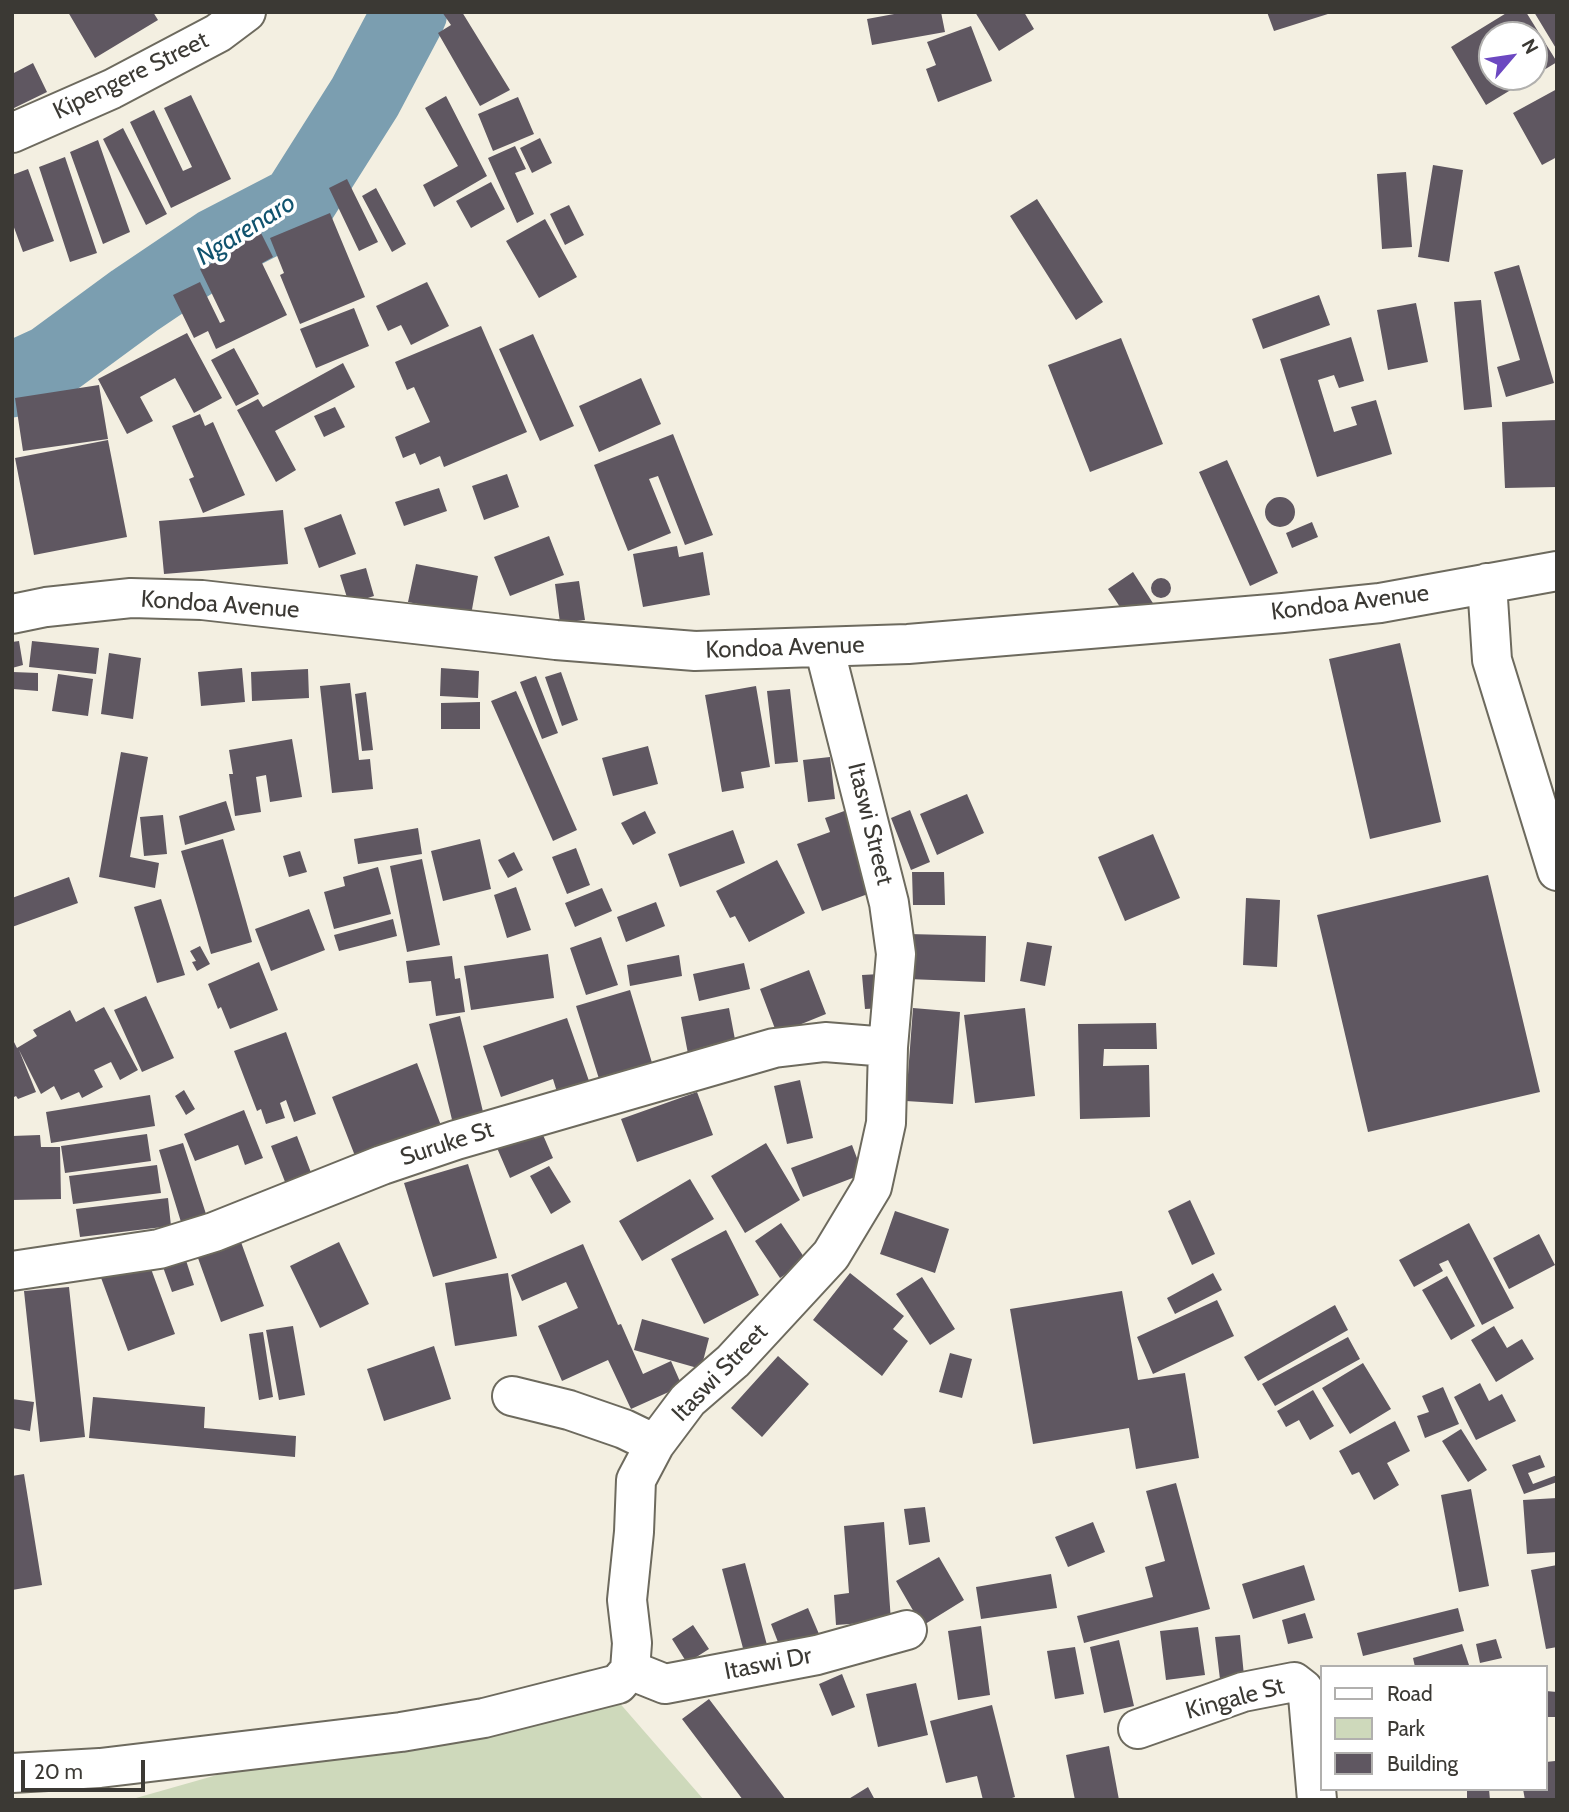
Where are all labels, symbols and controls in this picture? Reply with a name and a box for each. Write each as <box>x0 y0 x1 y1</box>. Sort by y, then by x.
north arrow <box>1478 21 1548 91</box>
street label: Kipengere Street <box>49 26 213 126</box>
text: N <box>1517 35 1543 58</box>
water label: Ngarenaro <box>191 187 301 273</box>
street label: Kondoa Avenue <box>1269 579 1431 627</box>
street label: Kondoa Avenue <box>140 585 300 625</box>
street label: Kondoa Avenue <box>705 631 865 665</box>
street label: Itaswi Street <box>841 760 899 888</box>
street label: Suruke St <box>397 1115 497 1173</box>
street label: Itaswi Street <box>666 1318 774 1428</box>
street label: Itaswi Dr <box>722 1641 814 1687</box>
legend <box>1320 1665 1548 1791</box>
street label: Kingale St <box>1182 1672 1288 1726</box>
text: Road <box>1387 1681 1433 1706</box>
text: Park <box>1387 1716 1425 1741</box>
scale bar <box>24 1745 149 1789</box>
text: Building <box>1387 1751 1458 1776</box>
text: 20 m <box>34 1759 83 1784</box>

